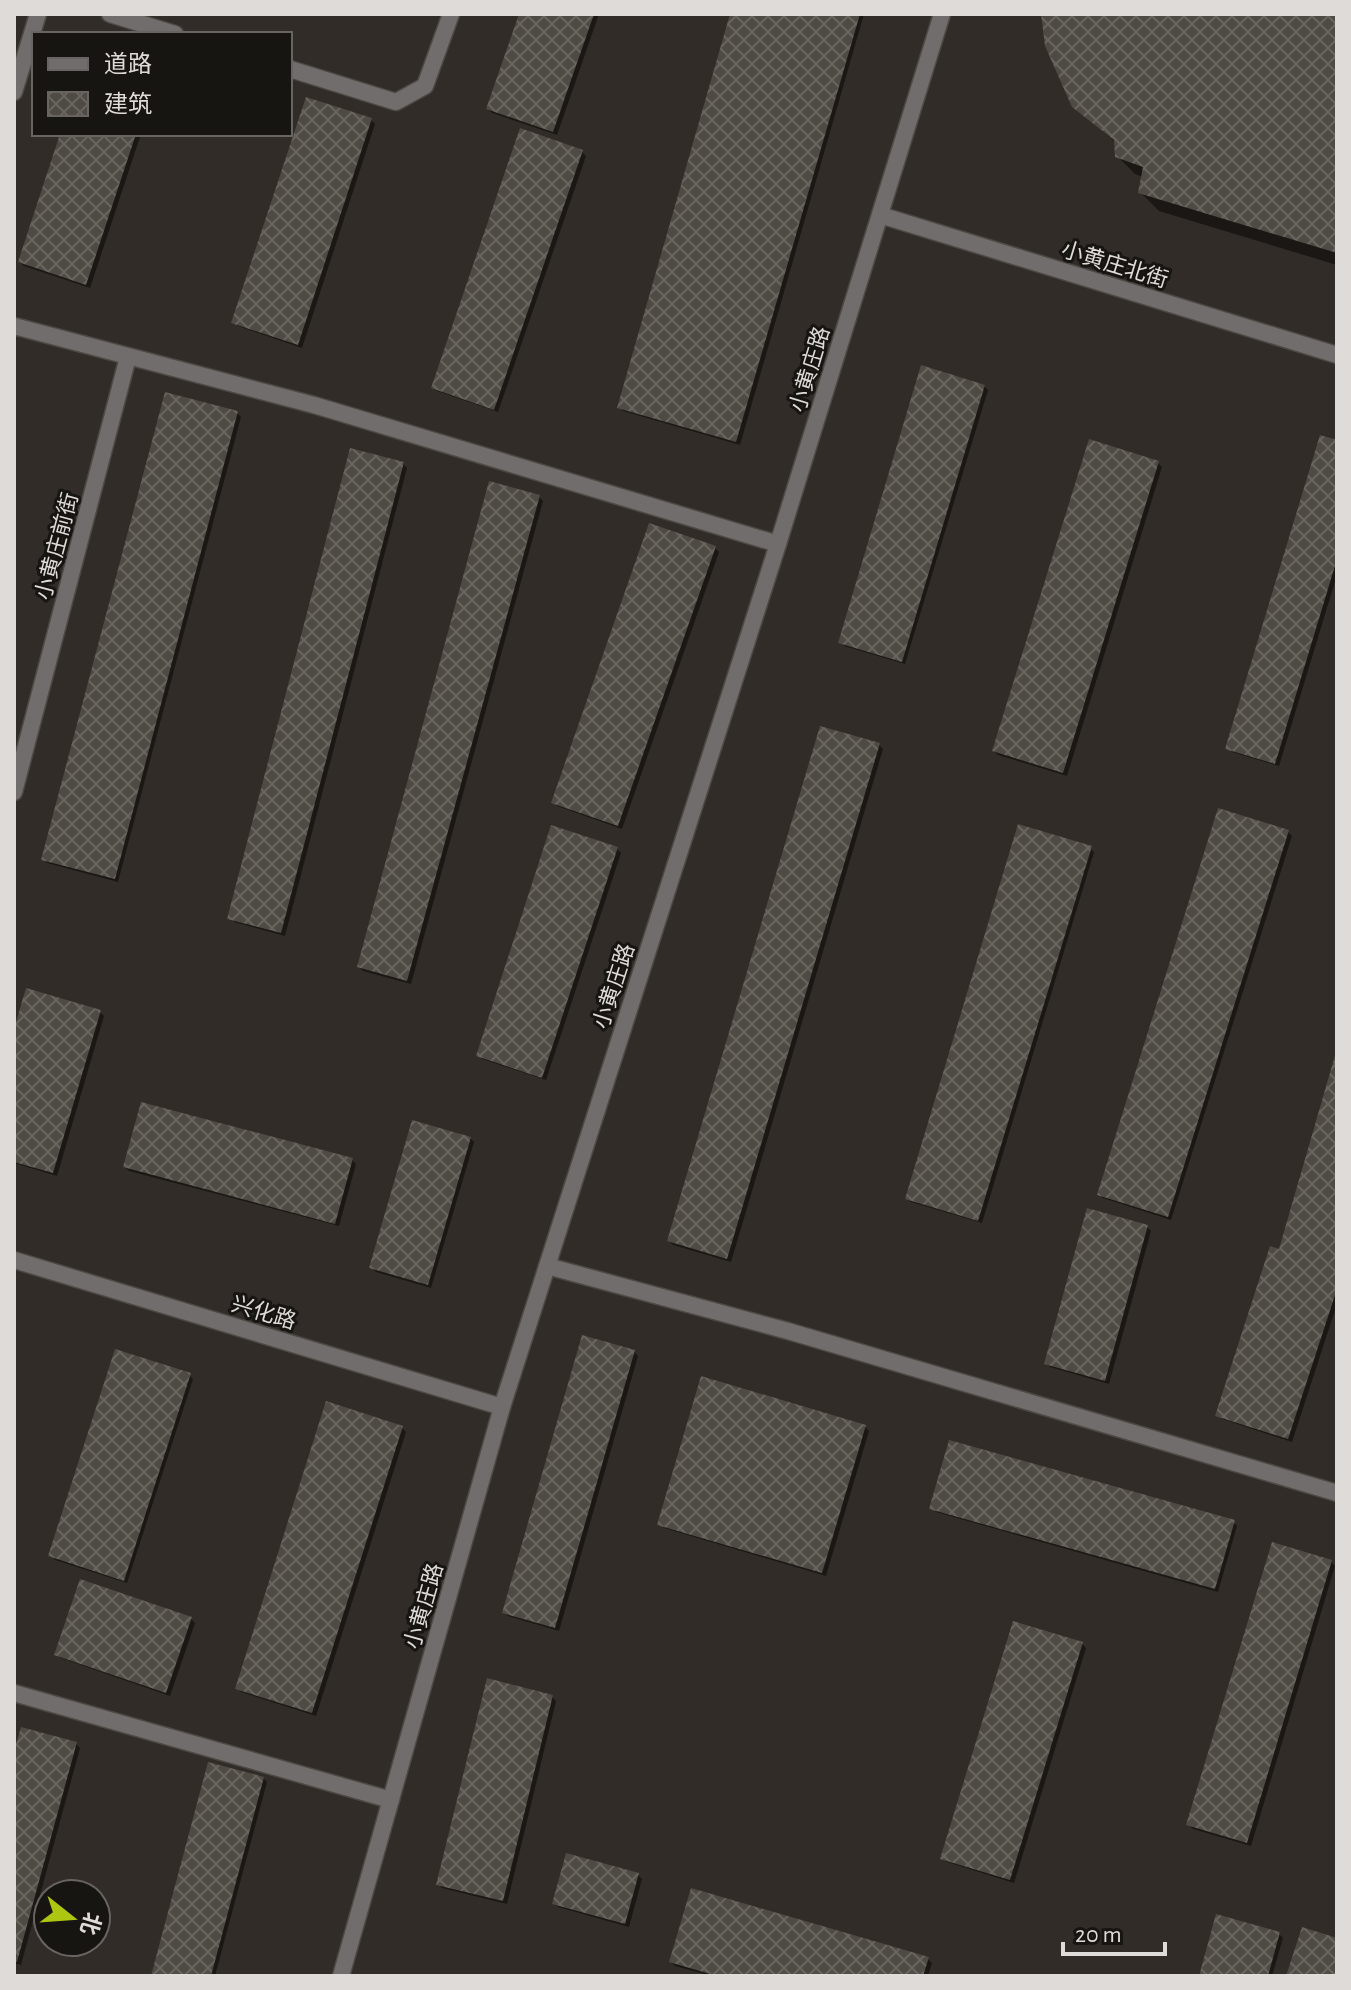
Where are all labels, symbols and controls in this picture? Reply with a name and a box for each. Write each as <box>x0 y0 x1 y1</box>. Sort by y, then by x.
legend <box>32 32 292 136</box>
text: 道路 <box>104 51 152 77</box>
text: 建筑 <box>104 91 152 117</box>
street label: 小黄庄北街 <box>1059 237 1171 292</box>
street label: 小黄庄路 <box>786 324 833 415</box>
street label: 小黄庄前街 <box>31 490 82 602</box>
street label: 小黄庄路 <box>589 941 638 1032</box>
street label: 兴化路 <box>229 1292 299 1333</box>
street label: 小黄庄路 <box>400 1561 447 1652</box>
north arrow <box>32 1878 112 1958</box>
scale bar <box>1063 1906 1165 1956</box>
text: 北 <box>76 1910 105 1938</box>
text: 20 m <box>1075 1923 1122 1947</box>

